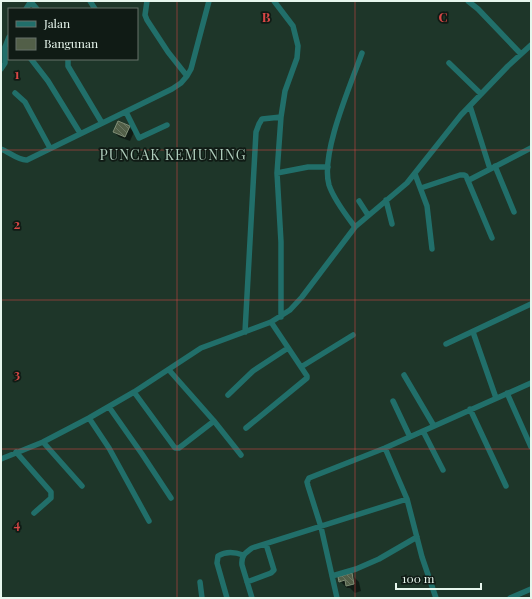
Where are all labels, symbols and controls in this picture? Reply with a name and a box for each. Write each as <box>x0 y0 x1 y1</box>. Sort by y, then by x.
legend <box>8 8 138 60</box>
text: B <box>262 8 271 25</box>
text: C <box>438 8 448 25</box>
text: Jalan <box>43 15 70 31</box>
text: Bangunan <box>44 35 98 51</box>
text: 1 <box>15 65 20 82</box>
district label: PUNCAK KEMUNING <box>99 145 247 164</box>
text: 2 <box>14 215 21 232</box>
text: 3 <box>14 365 20 382</box>
text: 4 <box>14 515 21 532</box>
scale bar <box>396 565 481 591</box>
text: 100 m <box>402 570 435 586</box>

